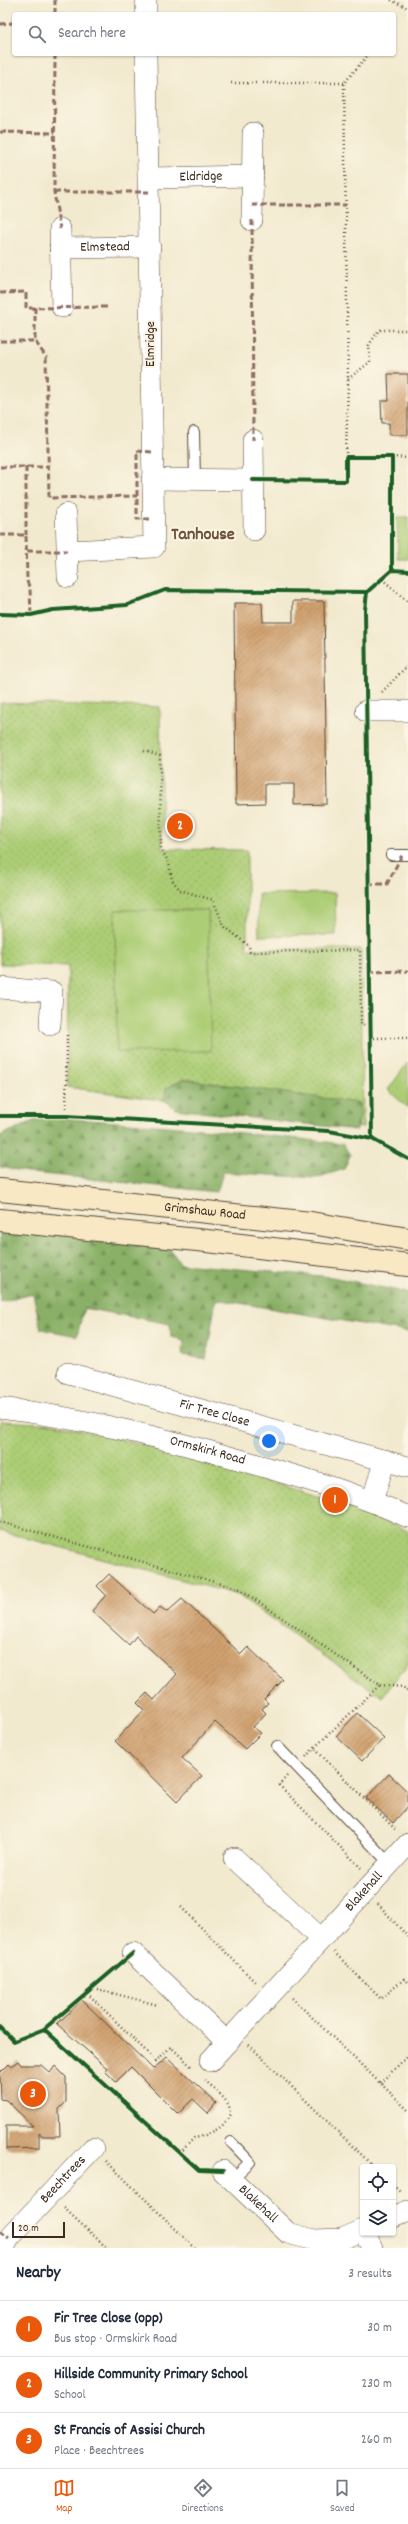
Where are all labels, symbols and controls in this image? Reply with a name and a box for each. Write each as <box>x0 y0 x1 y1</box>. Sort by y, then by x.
search box <box>12 12 396 56</box>
icon: search <box>26 23 48 45</box>
text: Search here <box>58 23 126 45</box>
street label: Eldridge <box>179 167 223 187</box>
street label: Elmstead <box>80 237 130 258</box>
street label: Elmridge <box>141 321 161 367</box>
district label: Tanhouse <box>171 523 235 548</box>
pin: 2 <box>167 811 193 841</box>
street label: Grimshaw Road <box>163 1197 247 1226</box>
street label: Fir Tree Close <box>177 1394 252 1433</box>
street label: Ormskirk Road <box>168 1431 248 1471</box>
your location <box>259 1431 279 1451</box>
pin: 1 <box>322 1485 348 1515</box>
street label: Blakehall <box>341 1867 388 1916</box>
pin: 3 <box>20 2079 46 2109</box>
street label: Beechtrees <box>36 2151 91 2208</box>
map controls <box>360 2164 396 2236</box>
button: locate <box>360 2164 396 2200</box>
street label: Blakehall <box>233 2180 283 2228</box>
button: layers <box>360 2200 396 2236</box>
scale bar <box>12 2220 65 2239</box>
text: 20 m <box>18 2221 39 2237</box>
text: Nearby <box>16 2262 60 2286</box>
text: 3 results <box>348 2265 392 2284</box>
text: Fir Tree Close (opp) <box>54 2308 163 2330</box>
text: 1 <box>28 2319 30 2338</box>
text: 30 m <box>367 2319 392 2338</box>
text: Bus stop · Ormskirk Road <box>54 2330 177 2349</box>
text: Hillside Community Primary School <box>54 2364 248 2386</box>
text: 2 <box>26 2375 32 2394</box>
text: 230 m <box>362 2375 392 2394</box>
text: School <box>54 2386 86 2405</box>
text: St Francis of Assisi Church <box>54 2420 205 2442</box>
text: 3 <box>26 2431 32 2450</box>
text: 260 m <box>361 2431 392 2450</box>
text: Place · Beechtrees <box>54 2442 144 2461</box>
tab: Map <box>53 2477 75 2517</box>
tab: Directions <box>182 2477 224 2517</box>
tab: Saved <box>330 2477 355 2517</box>

